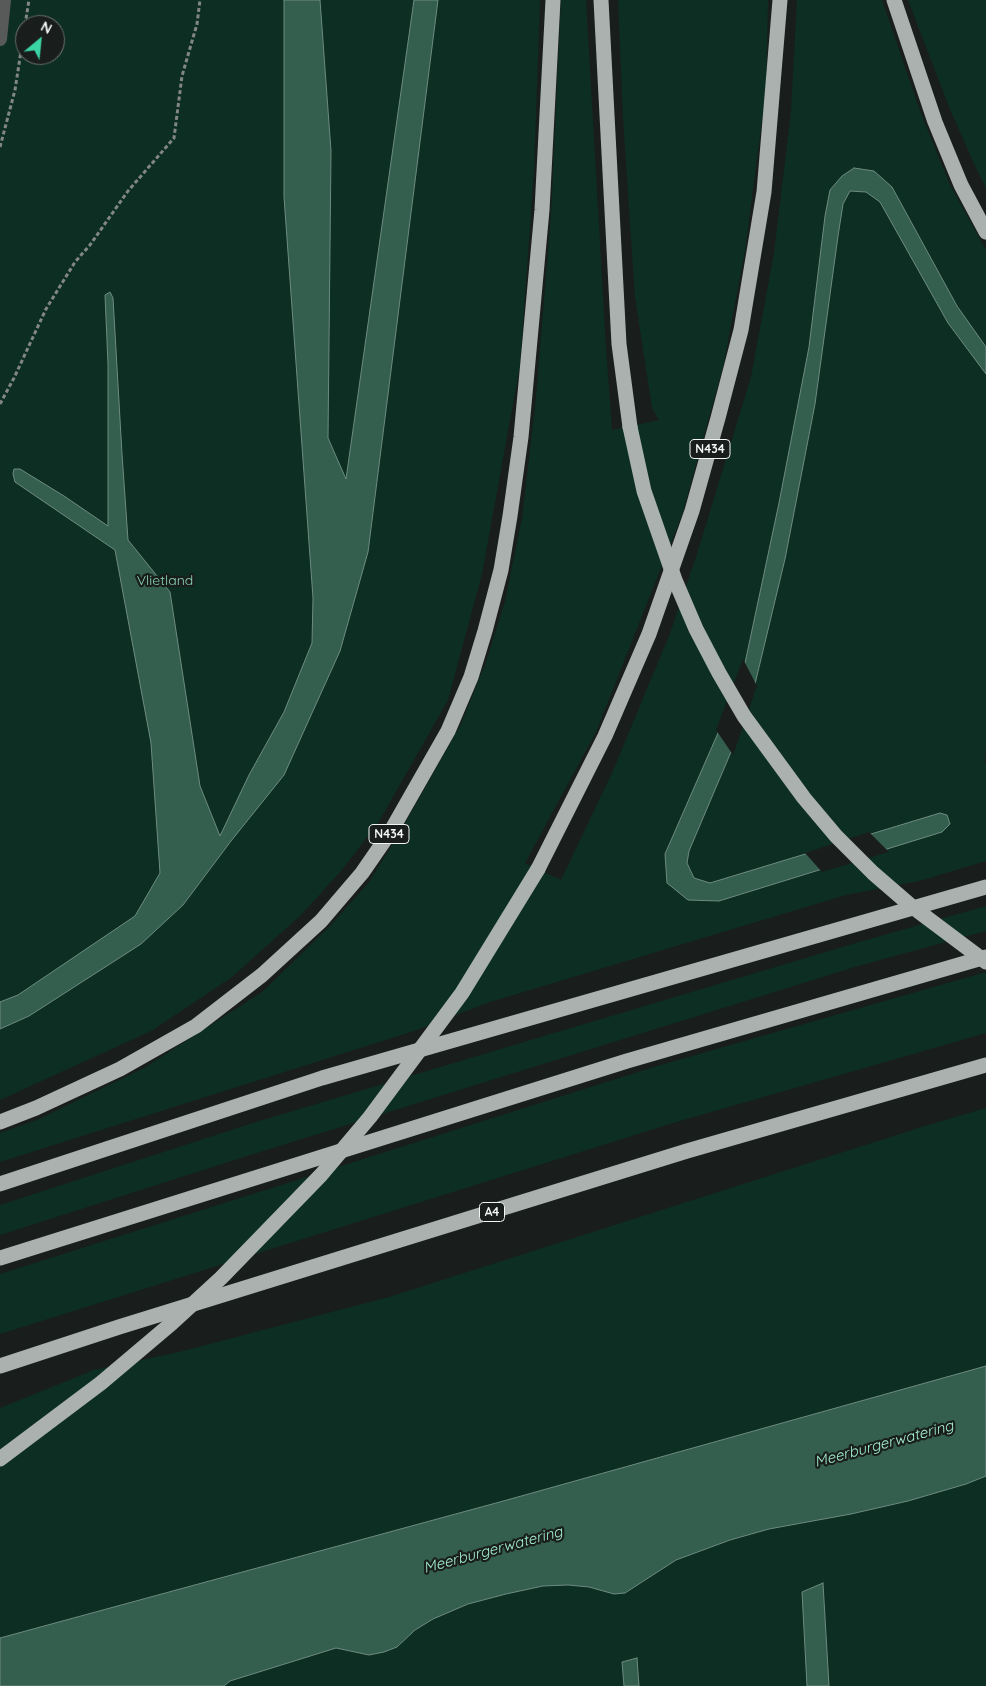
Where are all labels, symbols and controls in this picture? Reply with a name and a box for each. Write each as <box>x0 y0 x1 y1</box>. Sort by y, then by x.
north arrow <box>15 15 65 65</box>
text: N <box>38 17 55 38</box>
road number: N434 <box>690 439 730 458</box>
park label: Vlietland <box>137 573 193 589</box>
road number: N434 <box>369 824 409 844</box>
road number: A4 <box>480 1202 504 1222</box>
water label: Meerburgerwatering <box>812 1417 956 1471</box>
water label: Meerburgerwatering <box>421 1523 565 1577</box>

